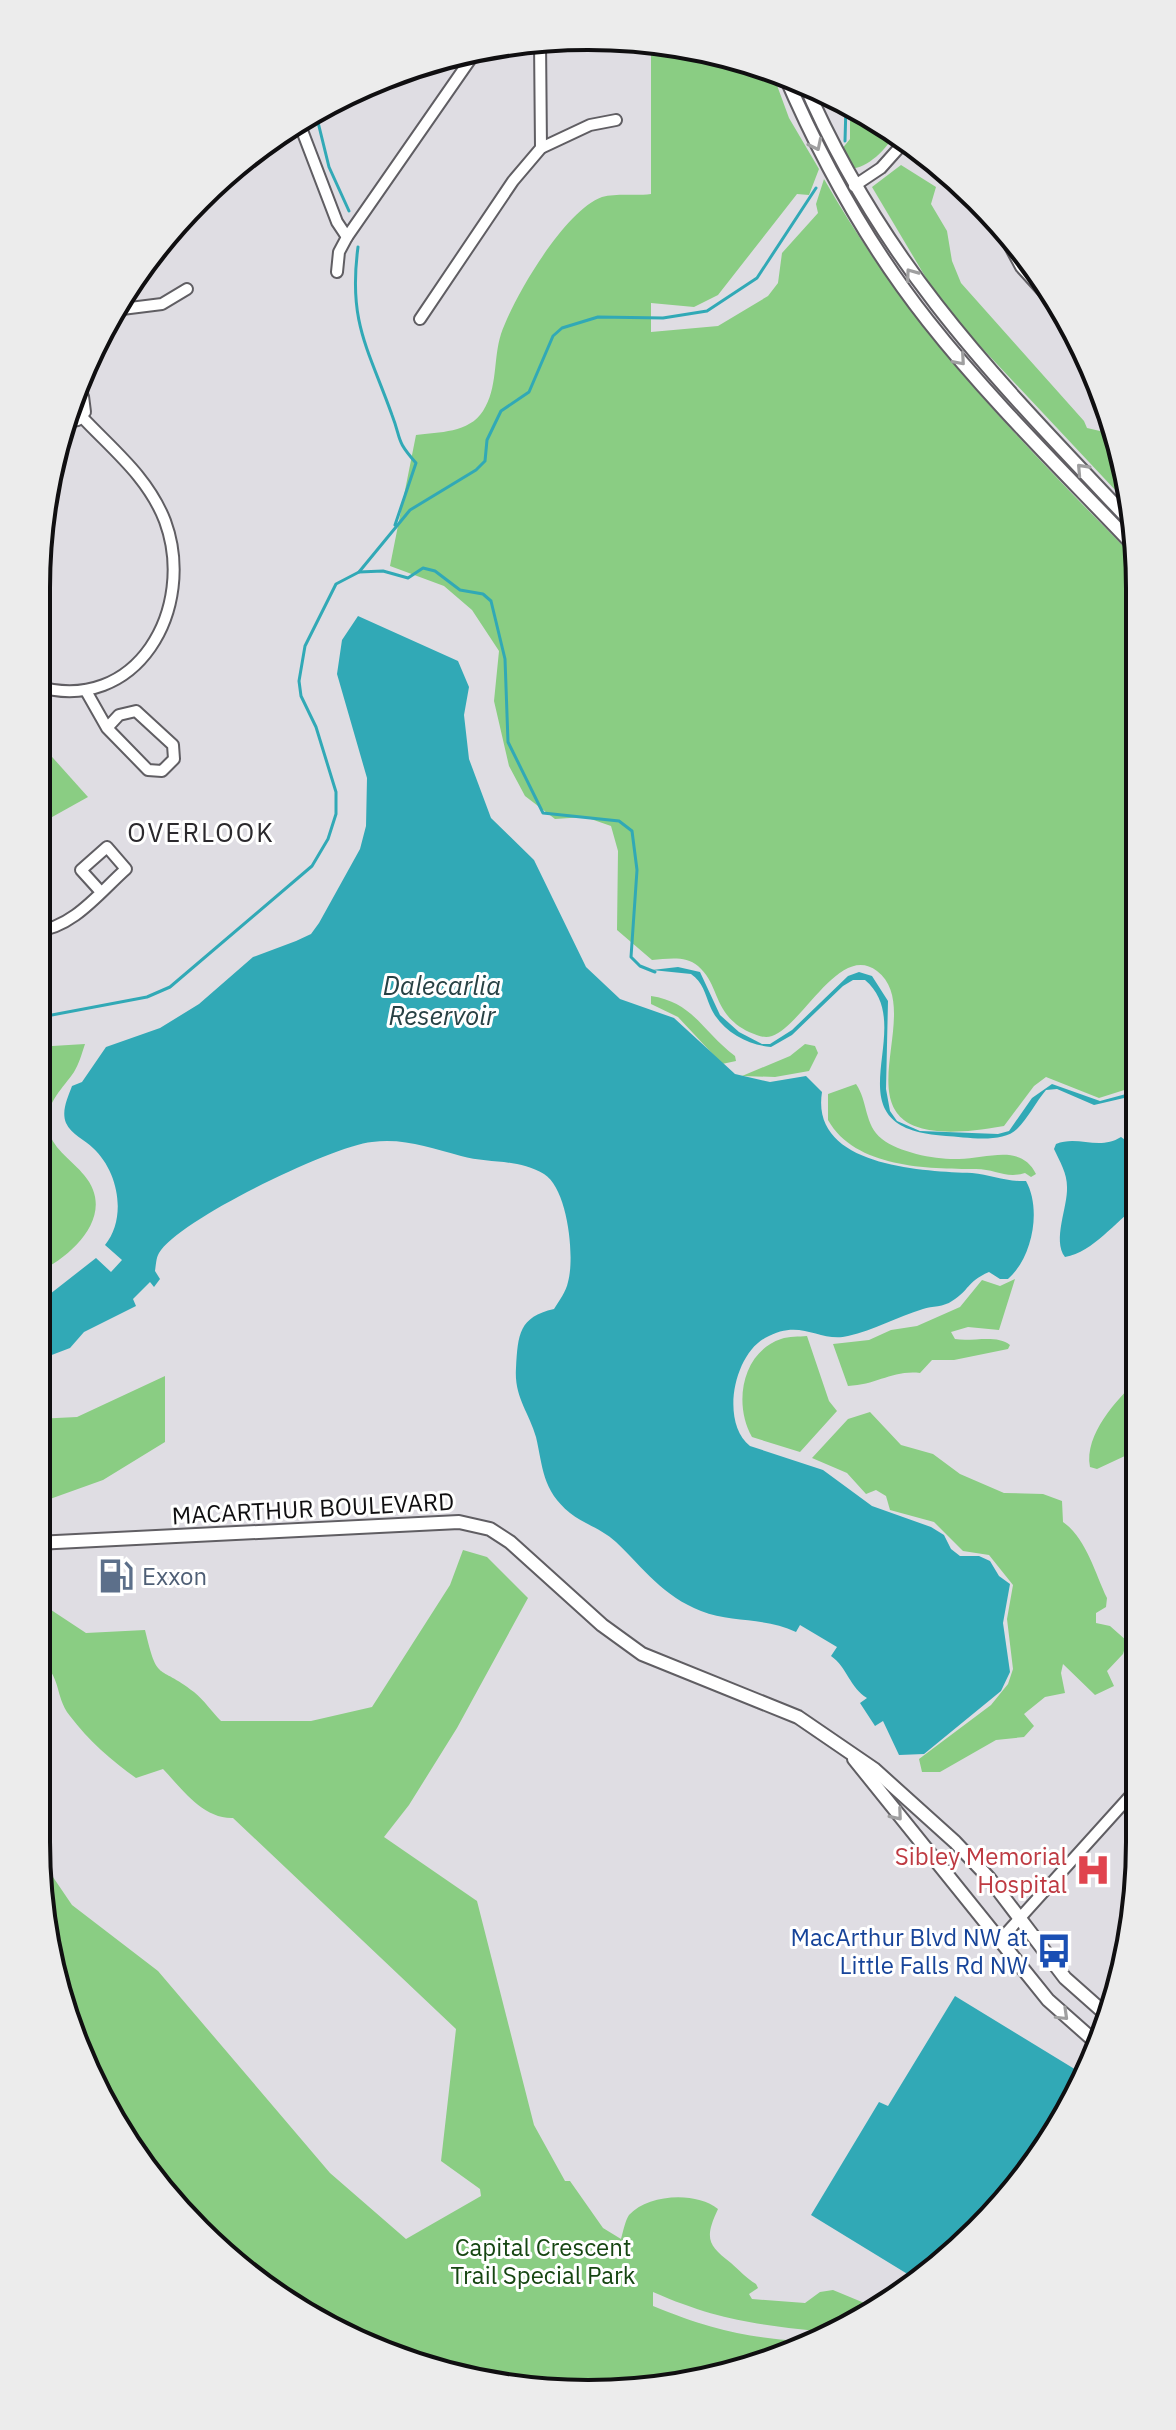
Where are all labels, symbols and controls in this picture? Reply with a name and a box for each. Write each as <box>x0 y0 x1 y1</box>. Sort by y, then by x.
one-way arrow <box>806 136 821 151</box>
one-way arrow <box>906 268 920 282</box>
one-way arrow <box>950 350 965 365</box>
one-way arrow <box>1076 464 1091 478</box>
district label: OVERLOOK <box>127 815 275 849</box>
water label: Dalecarlia Reservoir <box>383 968 501 1032</box>
street label: MACARTHUR BOULEVARD <box>171 1485 455 1531</box>
fuel station icon: Exxon <box>97 1557 135 1595</box>
place label: Exxon <box>142 1560 207 1592</box>
one-way arrow <box>888 1806 902 1821</box>
place label: Sibley Memorial Hospital <box>895 1840 1067 1900</box>
hospital icon: Sibley Memorial Hospital <box>1074 1851 1112 1889</box>
place label: MacArthur Blvd NW at Little Falls Rd NW <box>791 1921 1028 1981</box>
bus stop icon: MacArthur Blvd NW at Little Falls Rd NW <box>1035 1932 1073 1970</box>
one-way arrow <box>1054 2005 1068 2020</box>
park label: Capital Crescent Trail Special Park <box>450 2231 636 2291</box>

